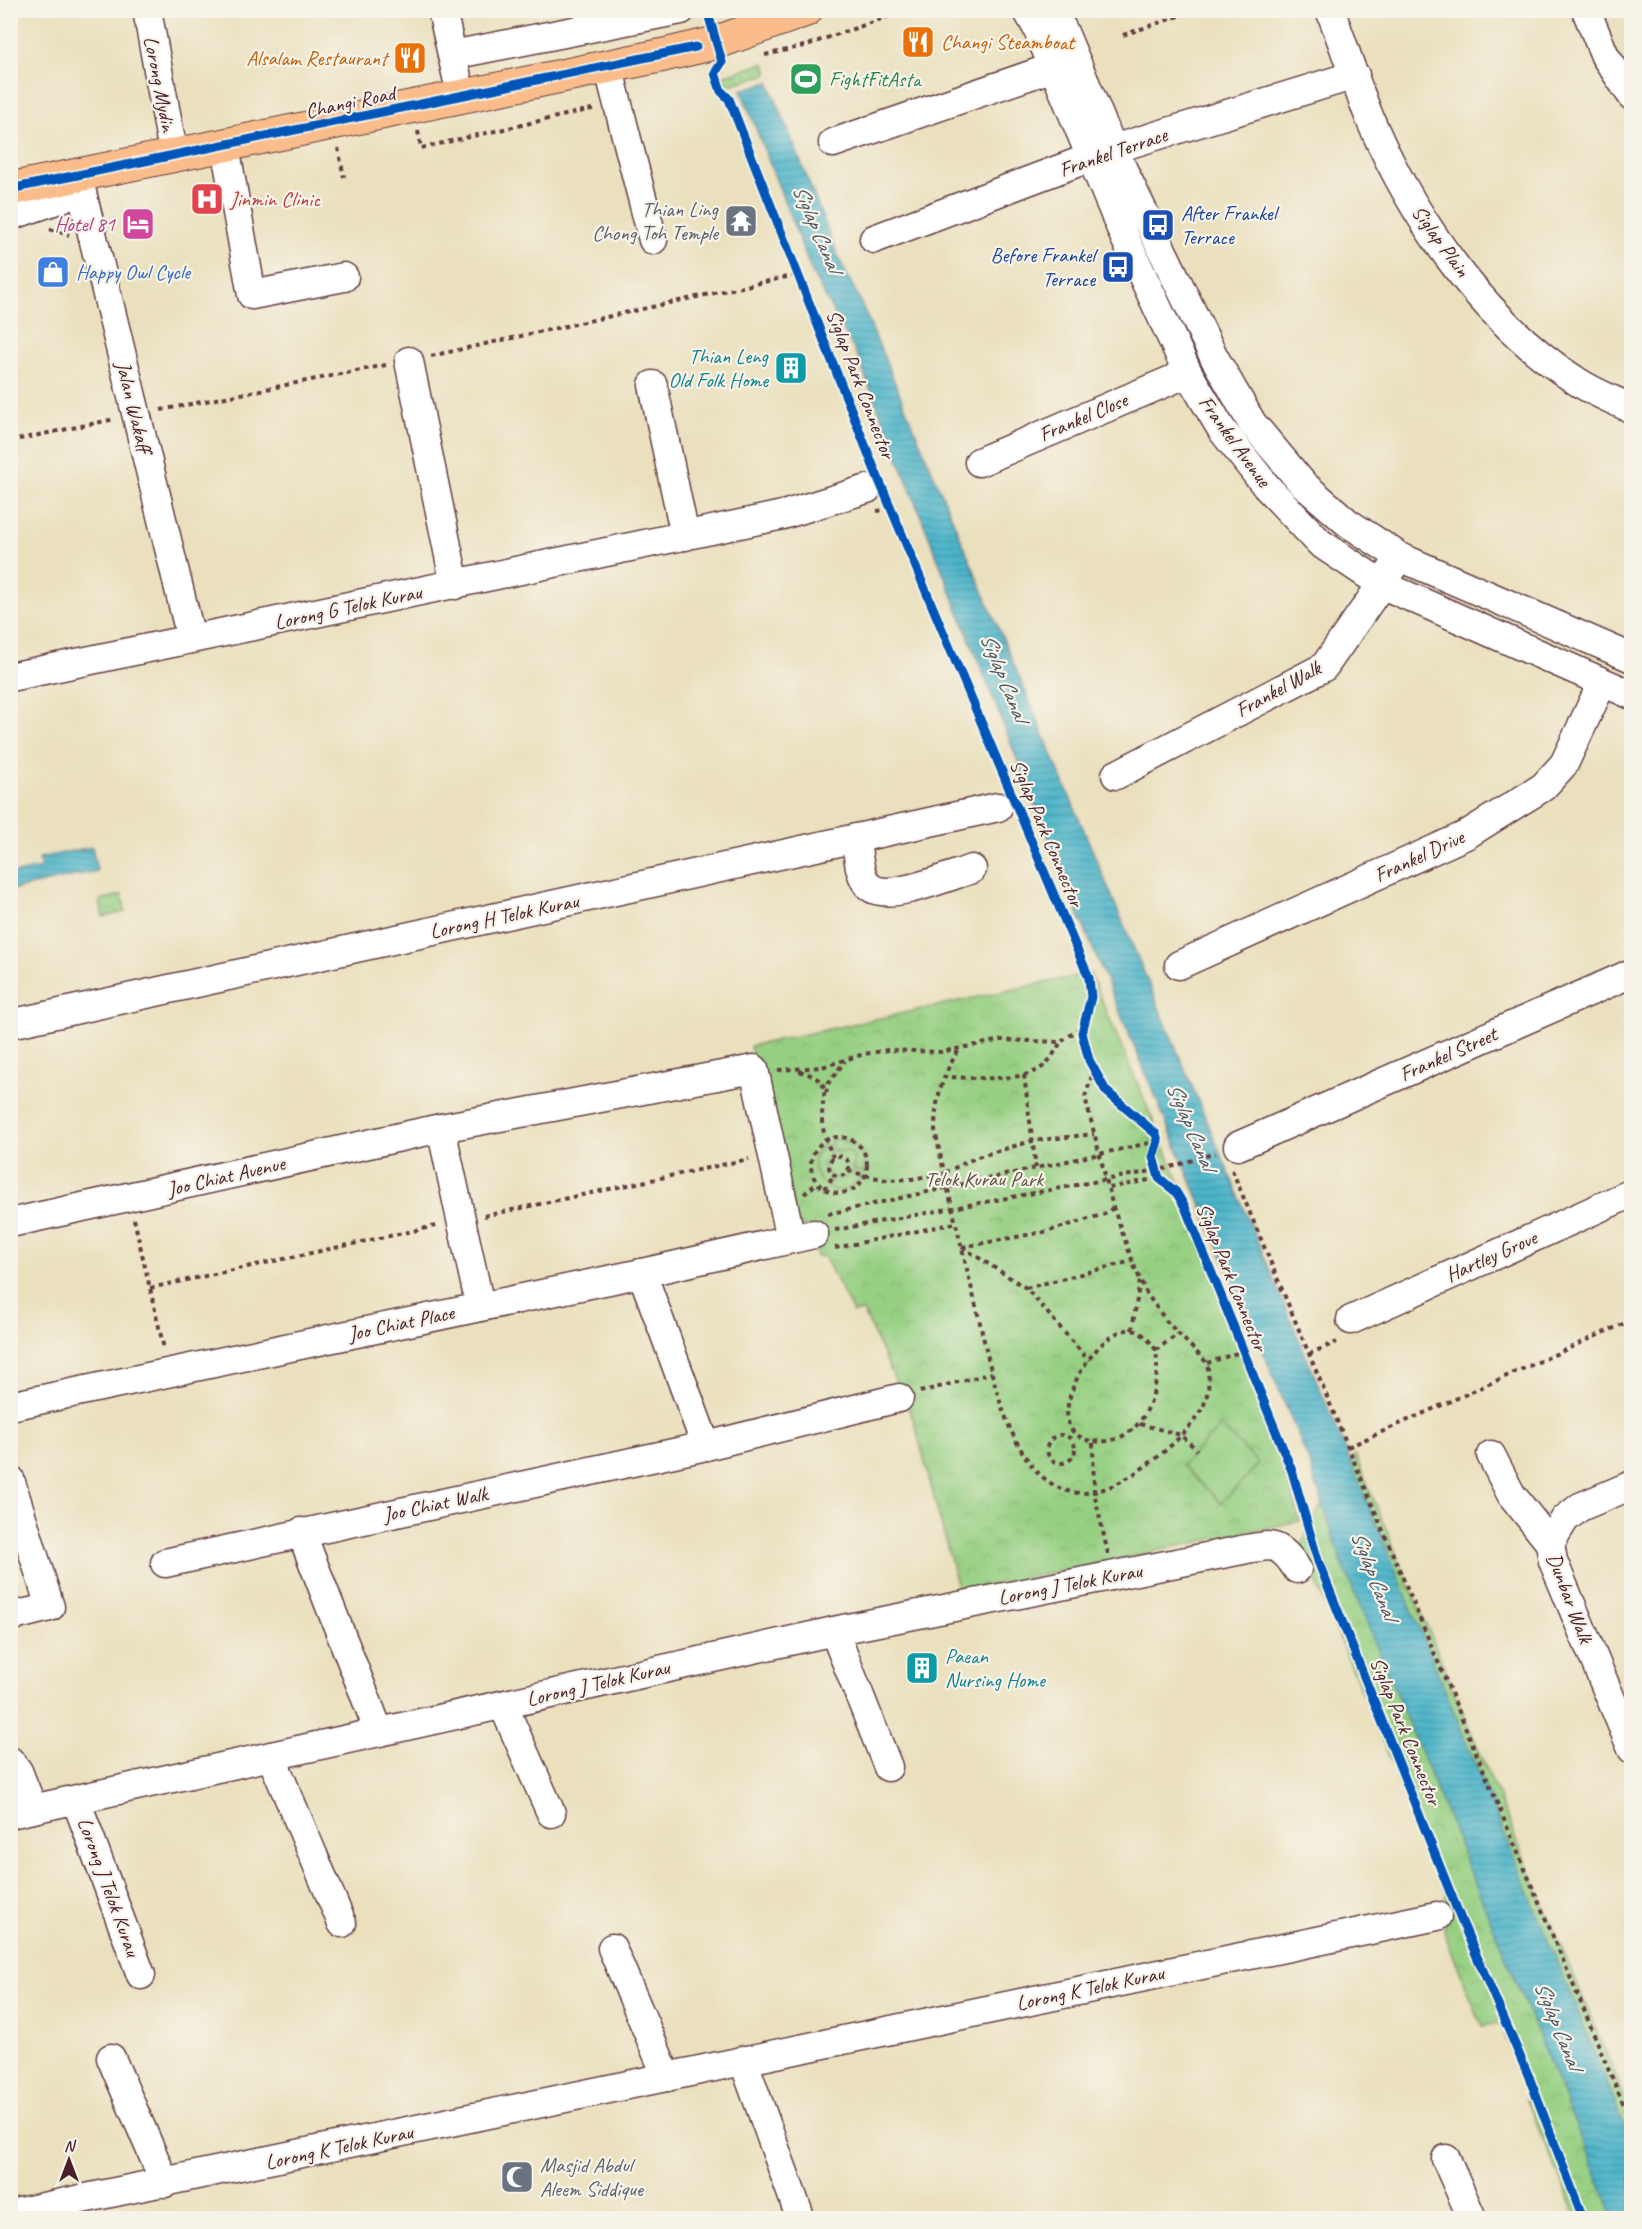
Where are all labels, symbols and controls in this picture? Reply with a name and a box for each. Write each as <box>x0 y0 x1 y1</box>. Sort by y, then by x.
restaurant icon: Changi Steamboat <box>900 24 936 60</box>
place label: Changi Steamboat <box>941 29 1076 55</box>
street label: Lorong Mydin <box>138 34 182 136</box>
restaurant icon: Alsalam Restaurant <box>392 40 428 76</box>
place label: Alsalam Restaurant <box>246 45 390 71</box>
sports icon: FightFitAsta <box>788 61 824 97</box>
place label: FightFitAsta <box>829 66 923 92</box>
street label: Changi Road <box>303 79 401 124</box>
street label: Frankel Terrace <box>1056 121 1171 183</box>
water label: Siglap Canal <box>786 180 851 282</box>
hospital icon: Jinmin Clinic <box>189 181 225 217</box>
place label: Jinmin Clinic <box>229 186 321 212</box>
place label: Thian Ling Chong Toh Temple <box>592 196 720 246</box>
place label: After Frankel Terrace <box>1181 200 1280 250</box>
street label: Siglap Plain <box>1406 200 1476 282</box>
temple icon: Thian Ling Chong Toh Temple <box>723 203 759 239</box>
hotel icon: Hotel 81 <box>120 206 156 242</box>
bus stop icon: After Frankel Terrace <box>1140 207 1176 243</box>
place label: Hotel 81 <box>54 211 117 237</box>
place label: Before Frankel Terrace <box>991 242 1098 292</box>
bus stop icon: Before Frankel Terrace <box>1100 249 1136 285</box>
shop icon: Happy Owl Cycle <box>35 254 71 290</box>
place label: Happy Owl Cycle <box>76 259 192 285</box>
street label: Siglap Park Connector <box>821 306 902 464</box>
place label: Thian Leng Old Folk Home <box>669 343 770 393</box>
building icon: Thian Leng Old Folk Home <box>773 350 809 386</box>
street label: Jalan Wakaff <box>110 358 159 460</box>
street label: Frankel Close <box>1035 386 1133 447</box>
street label: Frankel Avenue <box>1193 390 1278 493</box>
street label: Lorong G Telok Kurau <box>272 578 425 635</box>
water label: Siglap Canal <box>974 629 1037 732</box>
street label: Frankel Walk <box>1231 654 1326 723</box>
street label: Siglap Park Connector <box>1004 755 1091 913</box>
street label: Frankel Drive <box>1370 823 1470 888</box>
street label: Lorong H Telok Kurau <box>427 887 582 944</box>
street label: Frankel Street <box>1395 1020 1503 1087</box>
water label: Siglap Canal <box>1160 1078 1225 1180</box>
street label: Joo Chiat Avenue <box>164 1149 289 1202</box>
park label: Telok Kurau Park <box>925 1166 1044 1192</box>
street label: Siglap Park Connector <box>1190 1199 1274 1357</box>
street label: Hartley Grove <box>1441 1223 1543 1288</box>
street label: Joo Chiat Place <box>345 1299 457 1347</box>
street label: Joo Chiat Walk <box>380 1480 492 1528</box>
water label: Siglap Canal <box>1344 1527 1406 1630</box>
street label: Dunbar Walk <box>1541 1549 1600 1648</box>
street label: Lorong J Telok Kurau <box>996 1557 1145 1611</box>
place label: Paean Nursing Home <box>945 1643 1047 1693</box>
building icon: Paean Nursing Home <box>904 1650 940 1686</box>
street label: Siglap Park Connector <box>1364 1653 1448 1811</box>
street label: Lorong J Telok Kurau <box>524 1654 673 1712</box>
street label: Lorong J Telok Kurau <box>72 1814 147 1961</box>
street label: Lorong K Telok Kurau <box>1014 1959 1167 2016</box>
water label: Siglap Canal <box>1528 1977 1591 2080</box>
street label: Lorong K Telok Kurau <box>263 2118 416 2175</box>
north arrow <box>39 2130 99 2190</box>
text: N <box>64 2136 77 2156</box>
place label: Masjid Abdul Aleem Siddique <box>540 2152 644 2202</box>
mosque icon: Masjid Abdul Aleem Siddique <box>499 2159 535 2195</box>

